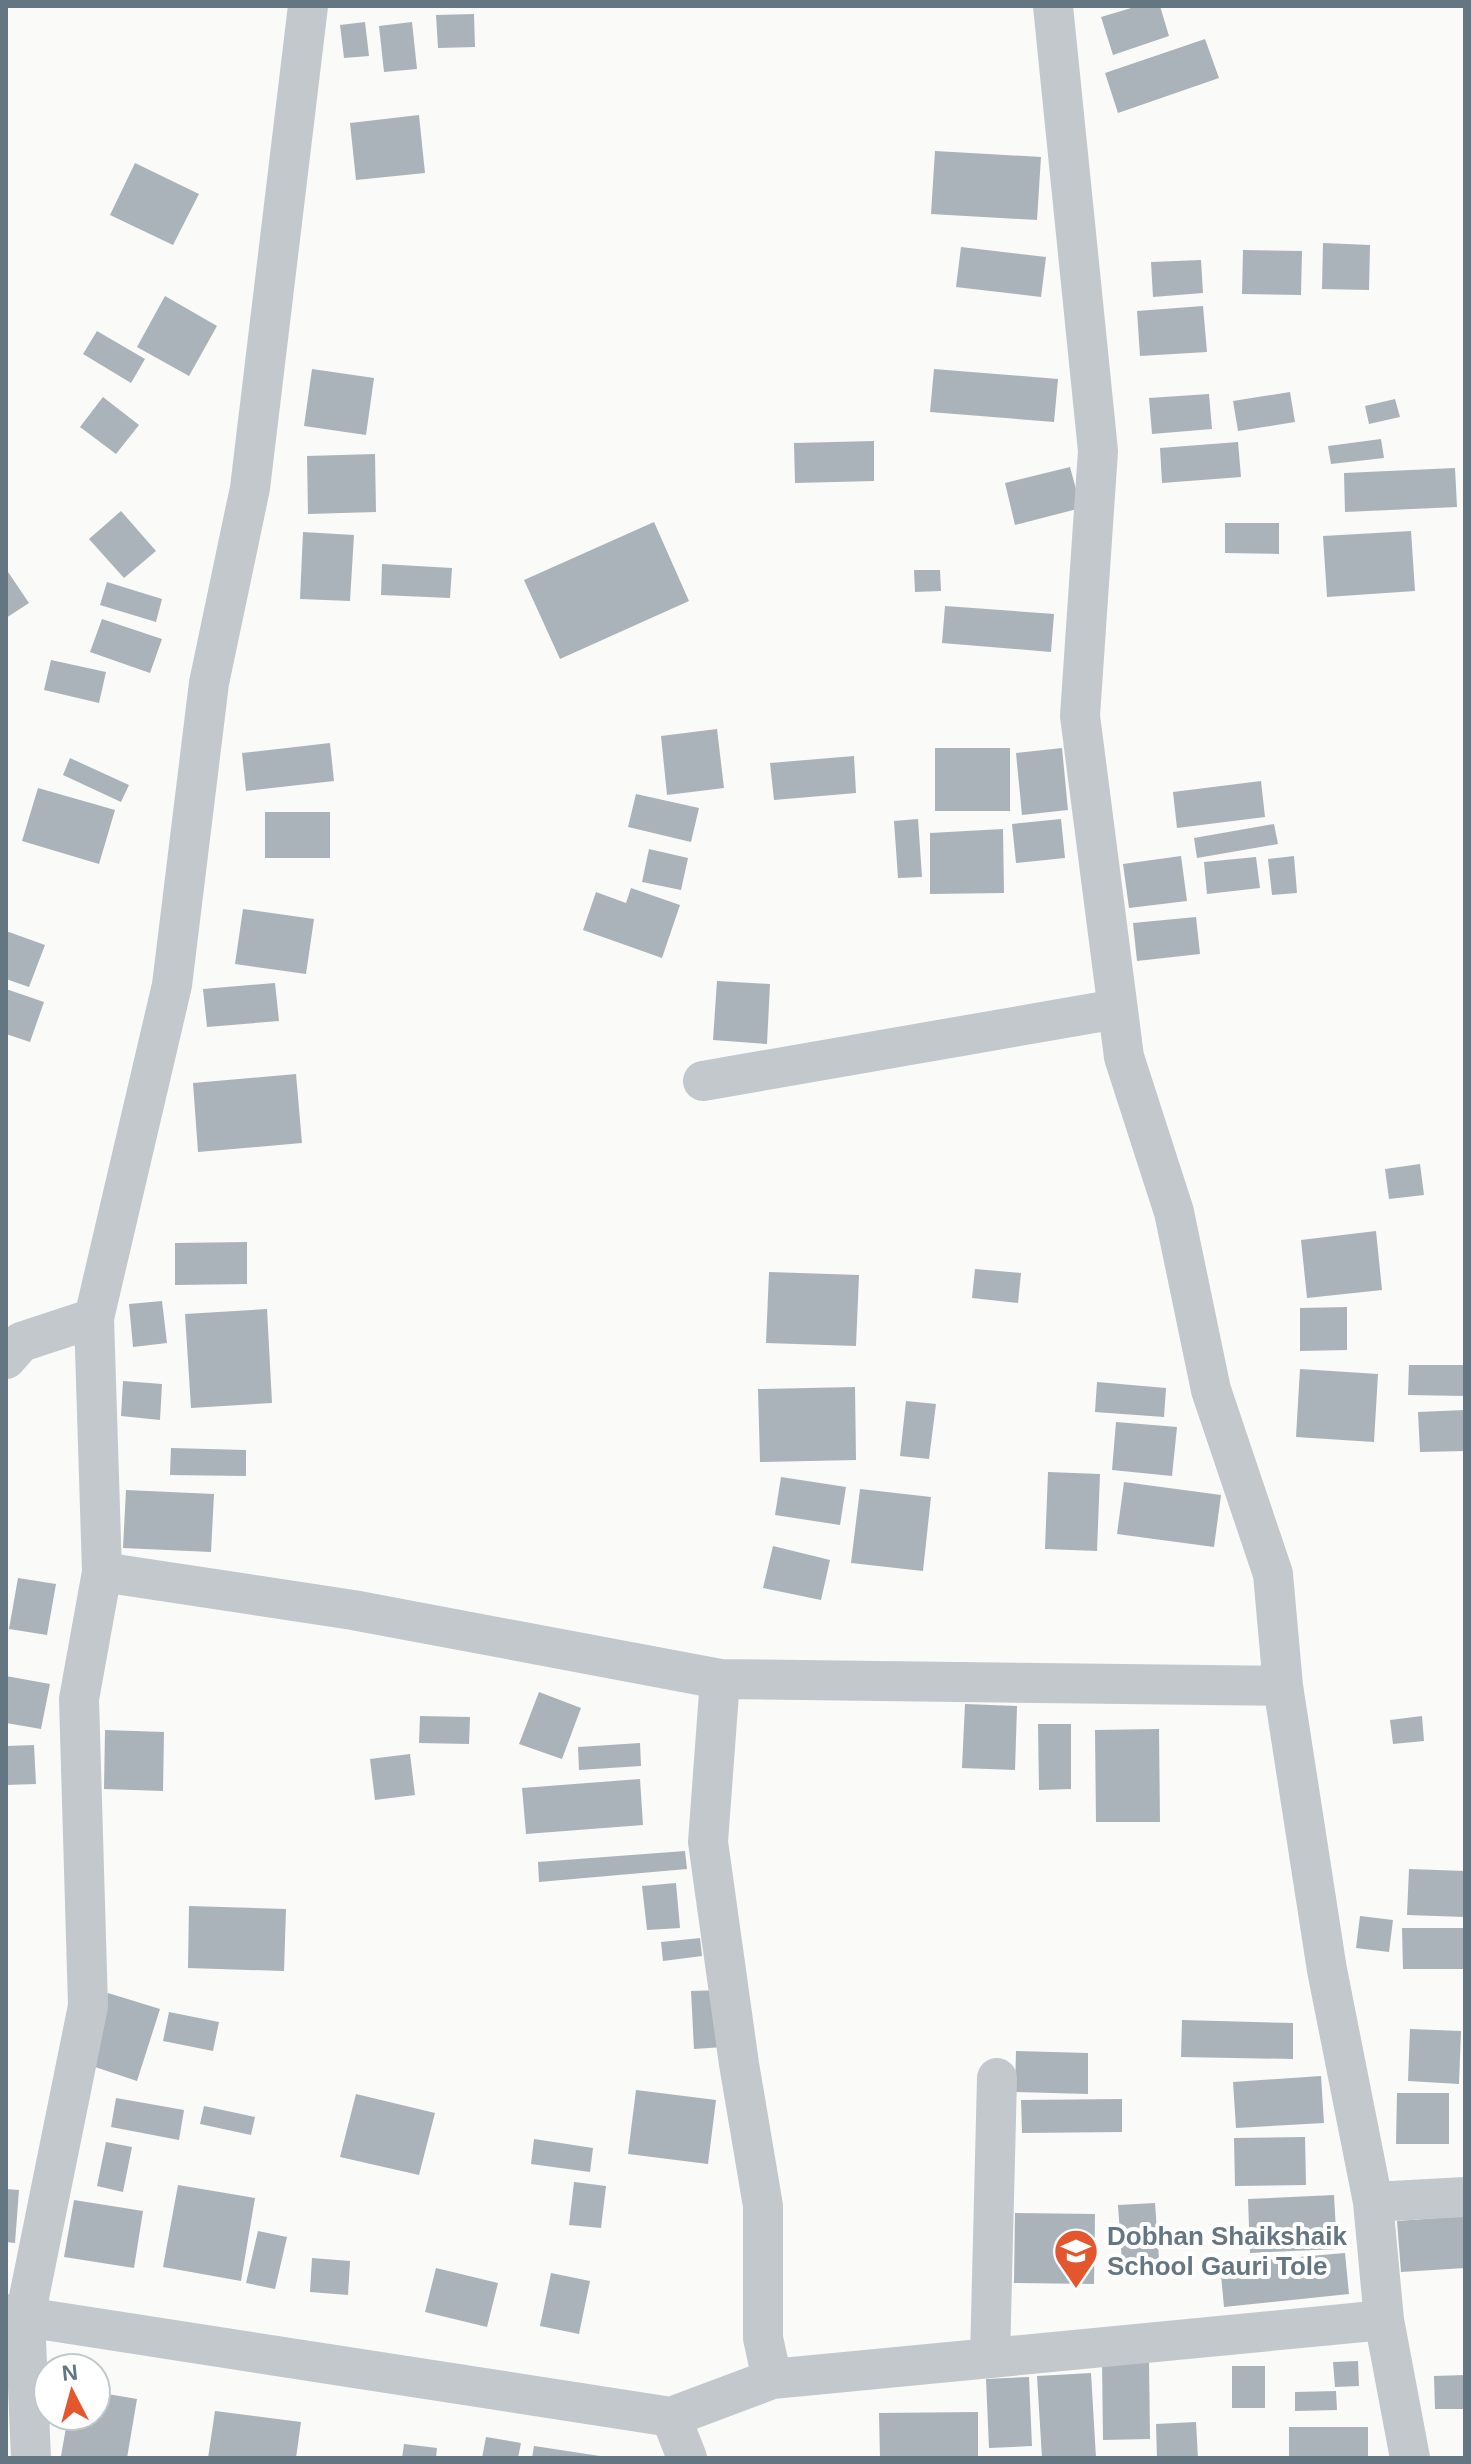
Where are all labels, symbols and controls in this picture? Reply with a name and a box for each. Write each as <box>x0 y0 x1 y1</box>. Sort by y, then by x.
place label: Dobhan Shaikshaik School Gauri Tole <box>1107 2221 1347 2281</box>
school or university icon: Dobhan Shaikshaik School Gauri Tole <box>1052 2227 1100 2290</box>
north arrow <box>32 2352 112 2432</box>
text: N <box>61 2359 79 2386</box>

